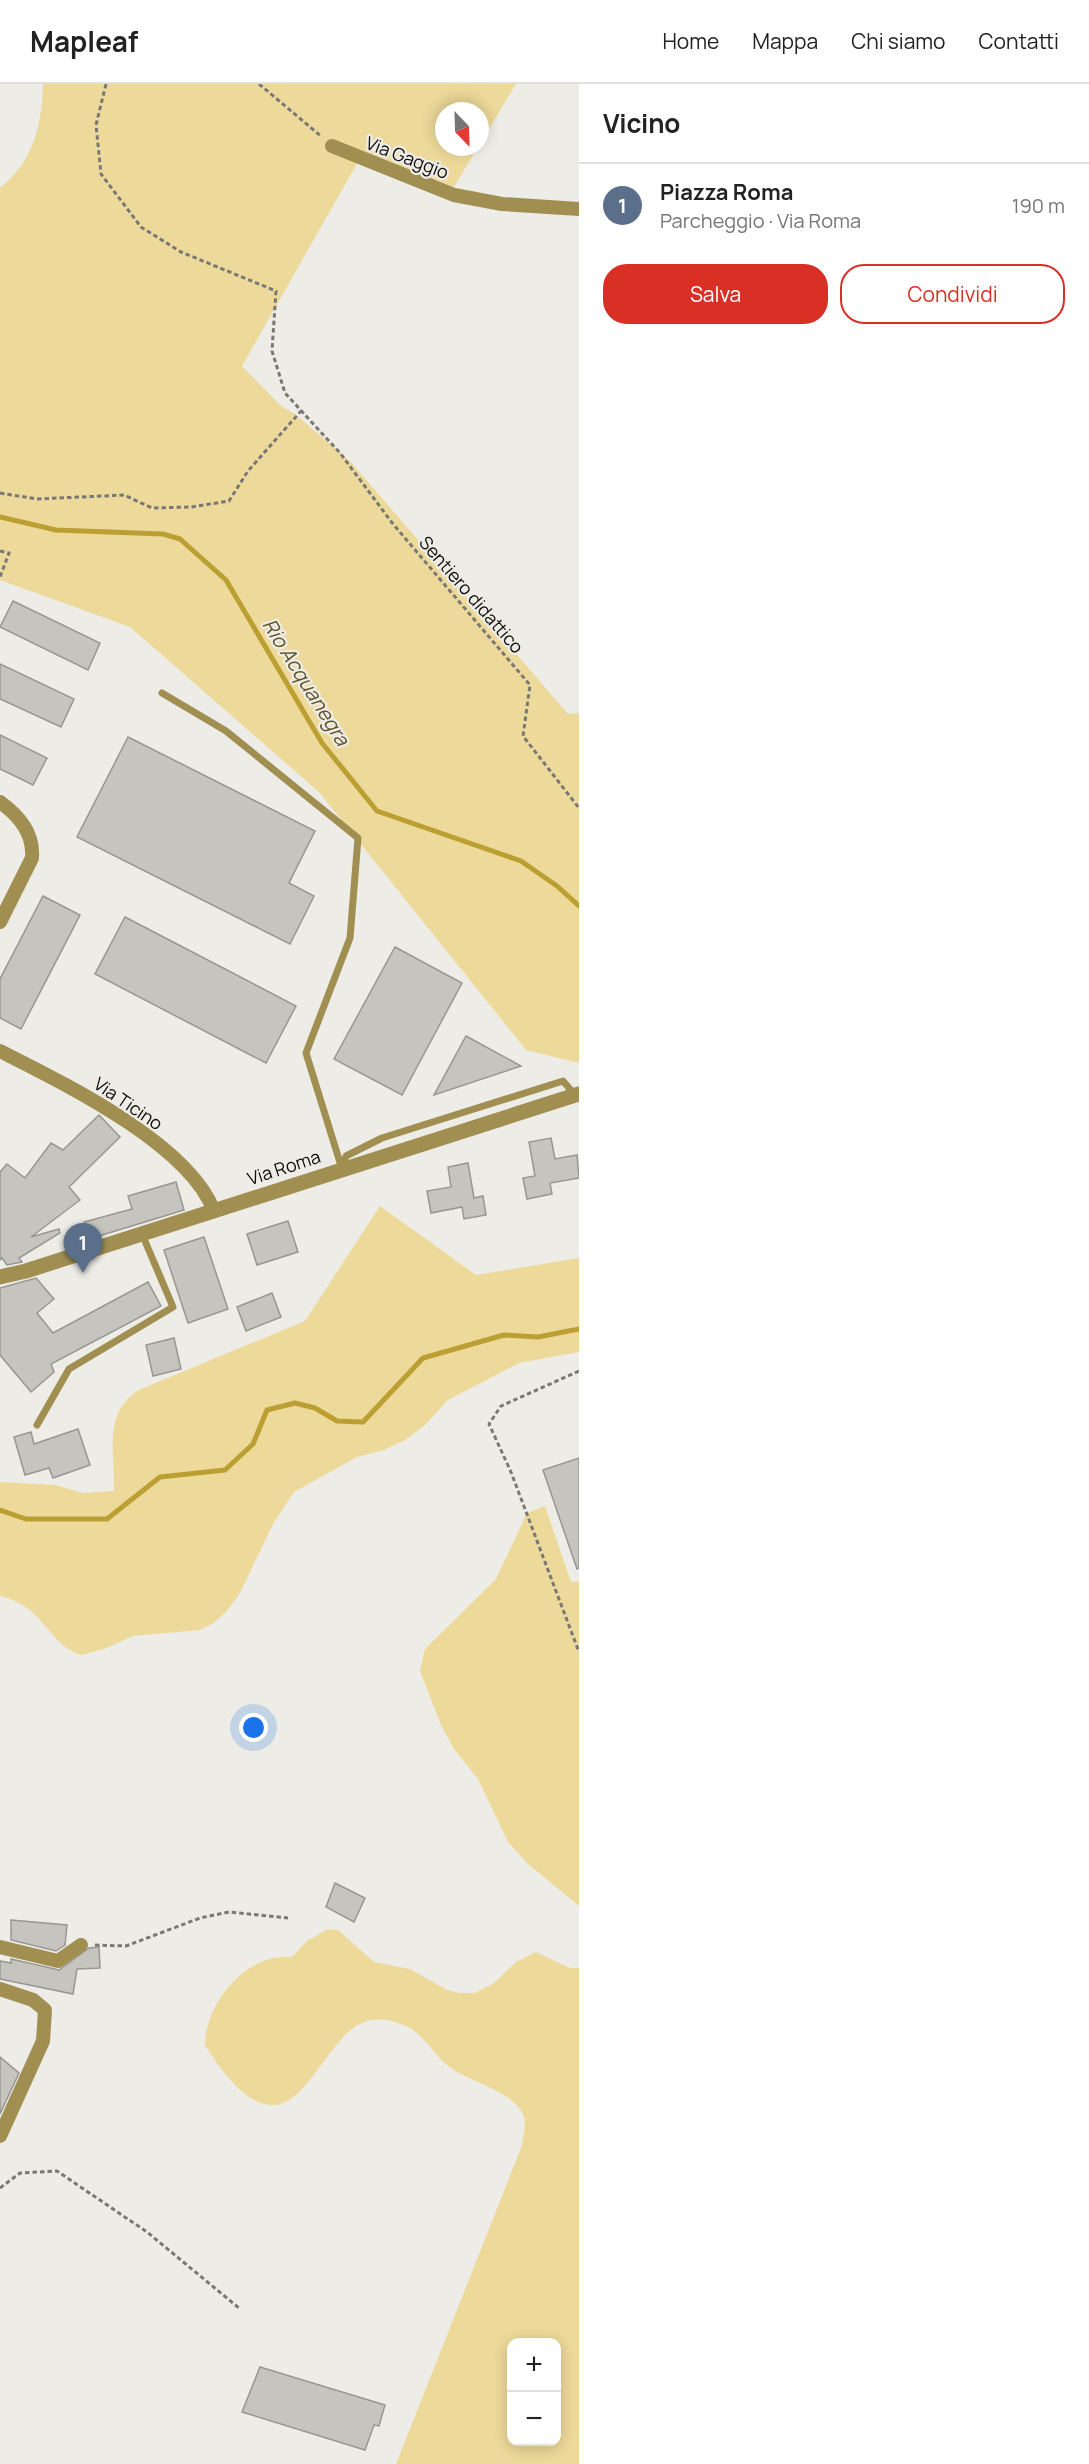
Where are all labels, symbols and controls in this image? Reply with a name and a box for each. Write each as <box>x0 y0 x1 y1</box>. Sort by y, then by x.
text: Mapleaf <box>30 22 138 60</box>
text: Home <box>662 27 719 55</box>
text: Mappa <box>752 27 818 55</box>
text: Chi siamo <box>851 27 946 55</box>
text: Contatti <box>979 27 1059 55</box>
north arrow <box>435 102 489 156</box>
text: Vicino <box>603 105 680 141</box>
street label: Via Gaggio <box>362 130 452 184</box>
text: Piazza Roma <box>660 177 793 207</box>
text: 1 <box>618 192 627 219</box>
text: 190 m <box>1012 192 1065 219</box>
text: Parcheggio · Via Roma <box>660 207 861 234</box>
button: Salva <box>603 264 828 324</box>
button: Condividi <box>840 264 1065 324</box>
street label: Sentiero didattico <box>414 531 529 658</box>
water label: Rio Acquanegra <box>257 613 357 751</box>
street label: Via Ticino <box>89 1071 168 1135</box>
street label: Via Roma <box>244 1144 323 1190</box>
pin: 1 <box>64 1224 103 1273</box>
your location <box>239 1713 268 1742</box>
map controls <box>507 2338 561 2446</box>
button: + <box>507 2338 561 2392</box>
button: − <box>507 2392 561 2446</box>

